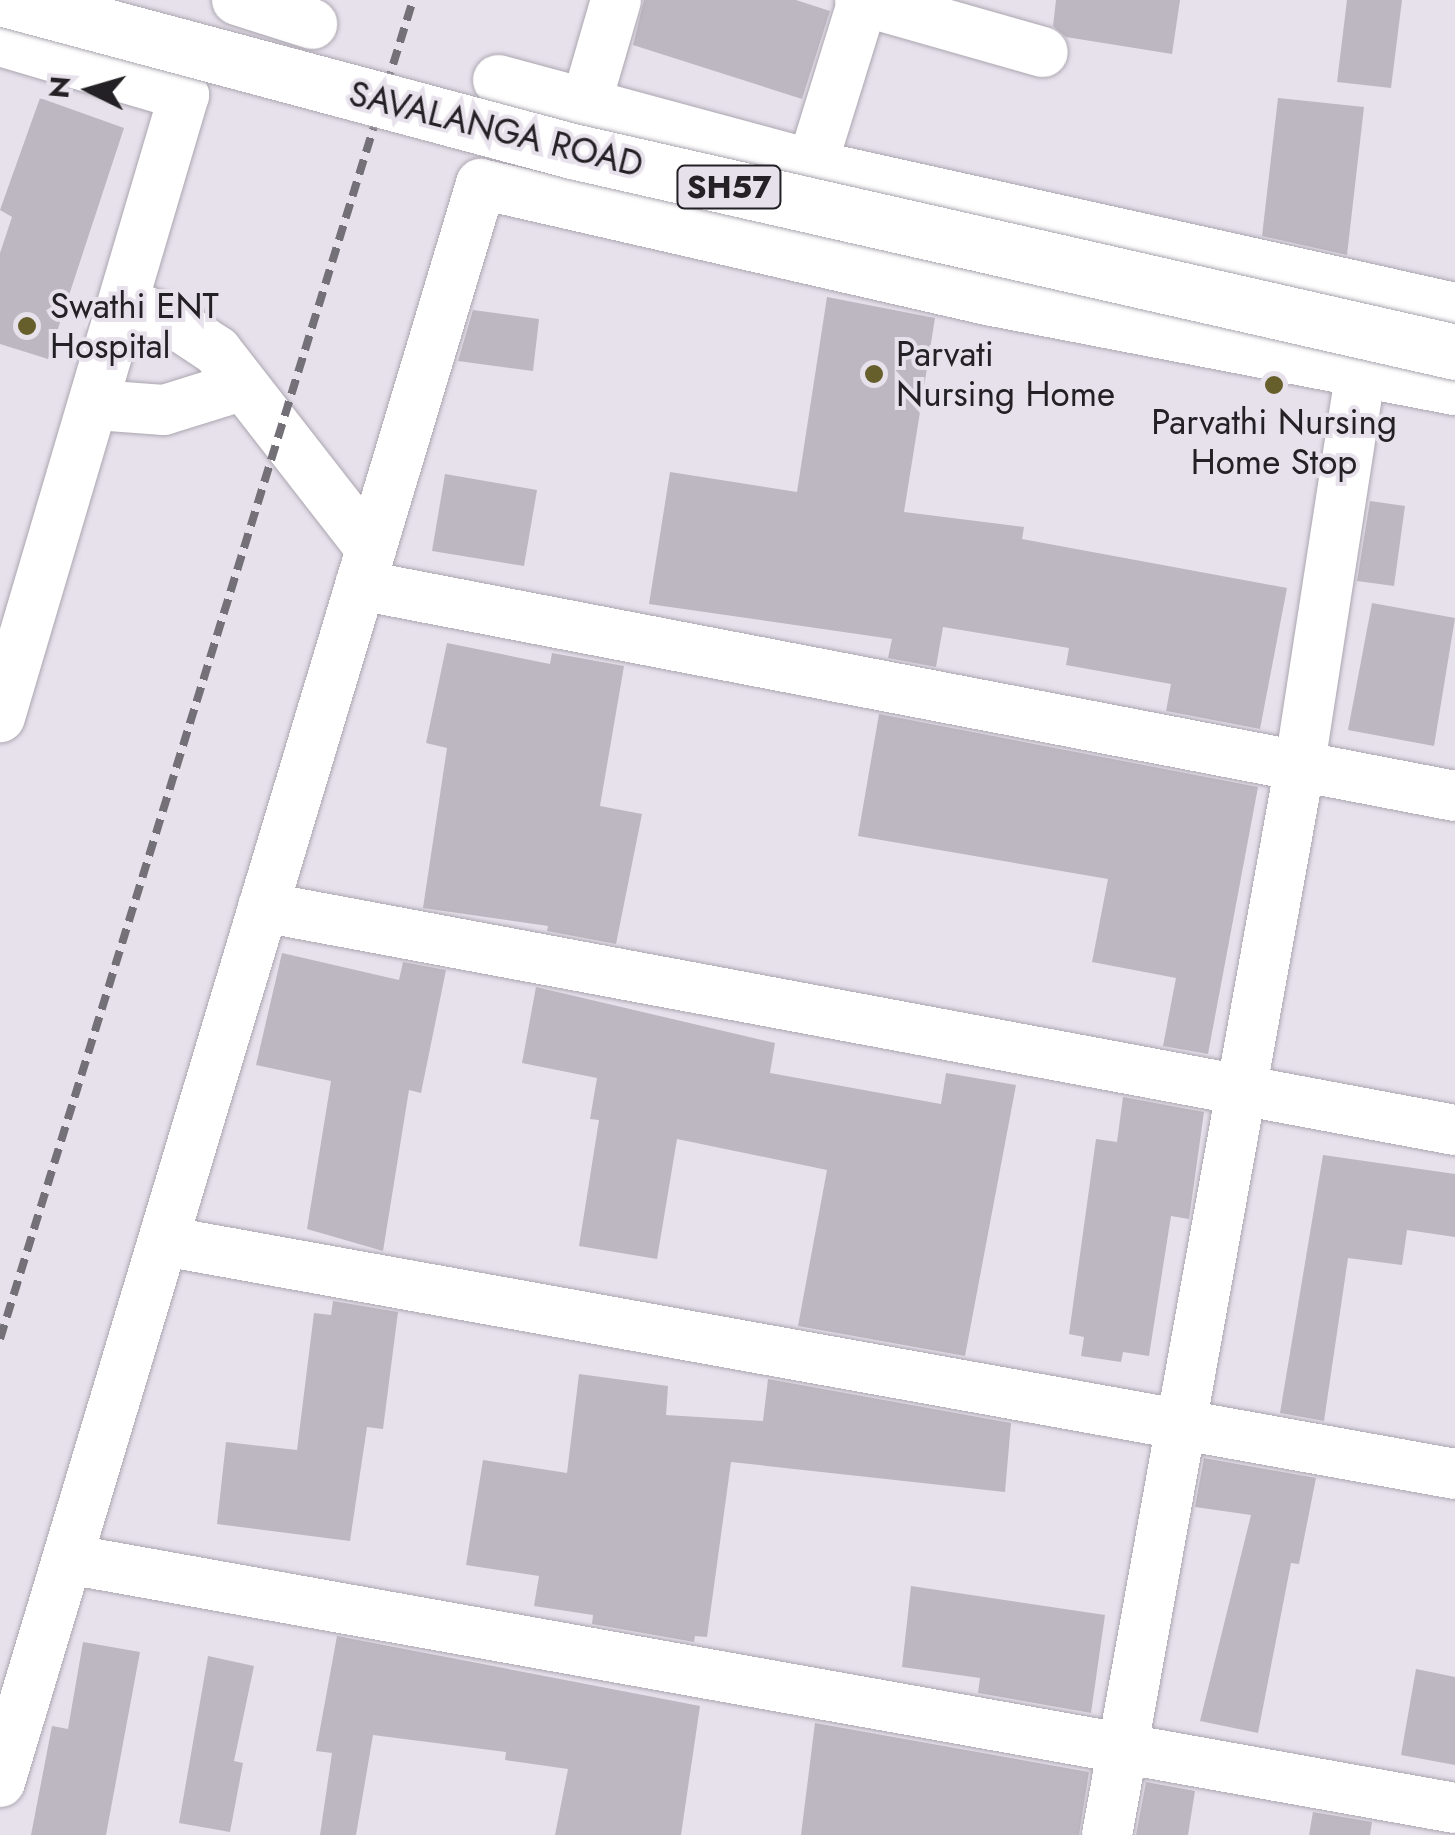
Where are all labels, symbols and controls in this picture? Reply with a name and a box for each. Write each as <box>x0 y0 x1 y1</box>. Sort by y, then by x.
north arrow <box>40 40 140 140</box>
street label: SAVALANGA ROAD <box>345 72 647 186</box>
text: N <box>38 74 81 100</box>
road number: SH57 <box>674 160 784 214</box>
place label: Swathi ENT Hospital <box>50 285 219 367</box>
marker: Swathi ENT Hospital <box>14 313 40 339</box>
place label: Parvati Nursing Home <box>896 333 1115 415</box>
marker: Parvati Nursing Home <box>861 361 887 387</box>
marker: Parvathi Nursing Home Stop <box>1263 374 1285 396</box>
place label: Parvathi Nursing Home Stop <box>1151 401 1397 483</box>

